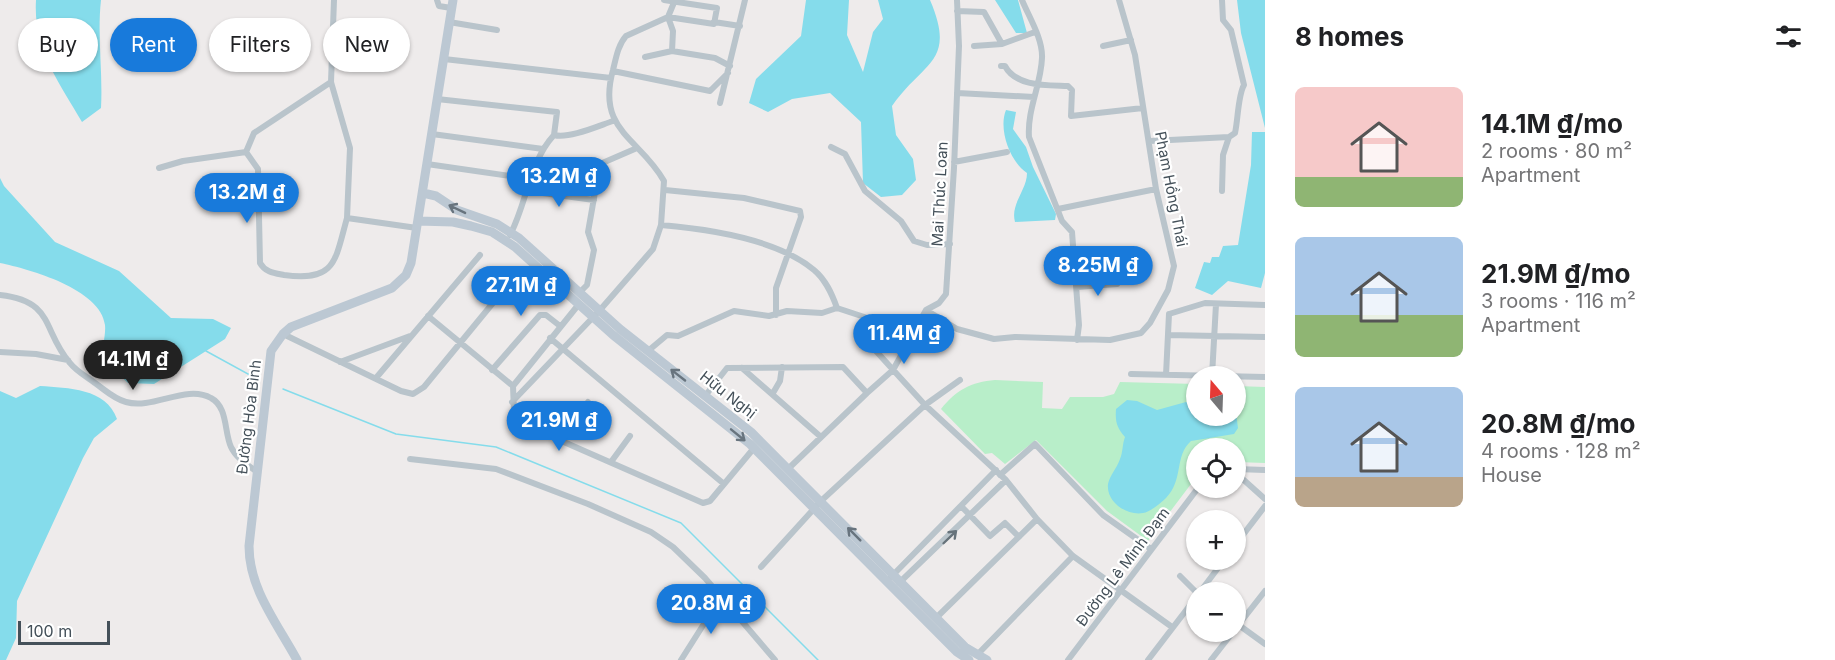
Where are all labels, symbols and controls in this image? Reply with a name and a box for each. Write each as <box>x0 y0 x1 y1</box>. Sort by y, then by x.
chip: Buy <box>18 18 98 72</box>
chip: Rent <box>110 18 197 72</box>
chip: Filters <box>209 18 311 72</box>
chip: New <box>323 18 410 72</box>
icon: filters <box>1772 20 1805 53</box>
text: 8 homes <box>1295 21 1404 52</box>
text: 14.1M ₫/mo <box>1481 108 1623 139</box>
icon: home <box>1343 111 1415 183</box>
street label: Phạm Hồng Thái <box>1151 130 1192 248</box>
text: 2 rooms · 80 m² <box>1481 139 1632 163</box>
street label: Mai Thúc Loan <box>927 141 952 247</box>
pin: 13.2M ₫ <box>504 157 614 208</box>
text: Apartment <box>1481 163 1580 187</box>
text: 13.2M ₫ <box>521 164 597 188</box>
pin: 13.2M ₫ <box>192 173 302 224</box>
text: 13.2M ₫ <box>209 180 285 204</box>
one-way arrow <box>449 202 467 214</box>
pin: 8.25M ₫ <box>1043 246 1153 297</box>
text: 8.25M ₫ <box>1058 253 1138 277</box>
text: 21.9M ₫/mo <box>1481 258 1630 289</box>
icon: home <box>1343 261 1415 333</box>
pin: 27.1M ₫ <box>466 266 576 317</box>
text: 27.1M ₫ <box>485 273 557 297</box>
text: 3 rooms · 116 m² <box>1481 289 1636 313</box>
text: Apartment <box>1481 313 1580 337</box>
pin: 11.4M ₫ <box>849 314 959 365</box>
text: 11.4M ₫ <box>867 321 941 345</box>
pin: 14.1M ₫ <box>78 340 188 391</box>
text: 14.1M ₫ <box>98 347 168 371</box>
street label: Đường Hòa Bình <box>232 359 265 475</box>
north arrow <box>1186 366 1246 426</box>
map controls <box>1186 366 1246 642</box>
street label: Hữu Nghị <box>696 367 760 423</box>
one-way arrow <box>671 368 687 381</box>
pin: 21.9M ₫ <box>504 401 614 452</box>
text: 21.9M ₫ <box>521 408 597 432</box>
text: 20.8M ₫/mo <box>1481 408 1636 439</box>
icon: home <box>1343 411 1415 483</box>
one-way arrow <box>730 428 746 441</box>
button: locate <box>1186 438 1246 498</box>
text: 4 rooms · 128 m² <box>1481 439 1641 463</box>
text: House <box>1481 463 1542 487</box>
street label: Đường Lê Minh Đạm <box>1072 504 1173 630</box>
button: + <box>1186 510 1246 570</box>
one-way arrow <box>846 527 861 542</box>
one-way arrow <box>943 529 958 544</box>
button: − <box>1186 582 1246 642</box>
pin: 20.8M ₫ <box>656 584 766 635</box>
text: 20.8M ₫ <box>671 591 751 615</box>
scale bar <box>18 618 110 646</box>
text: 100 m <box>27 621 72 641</box>

